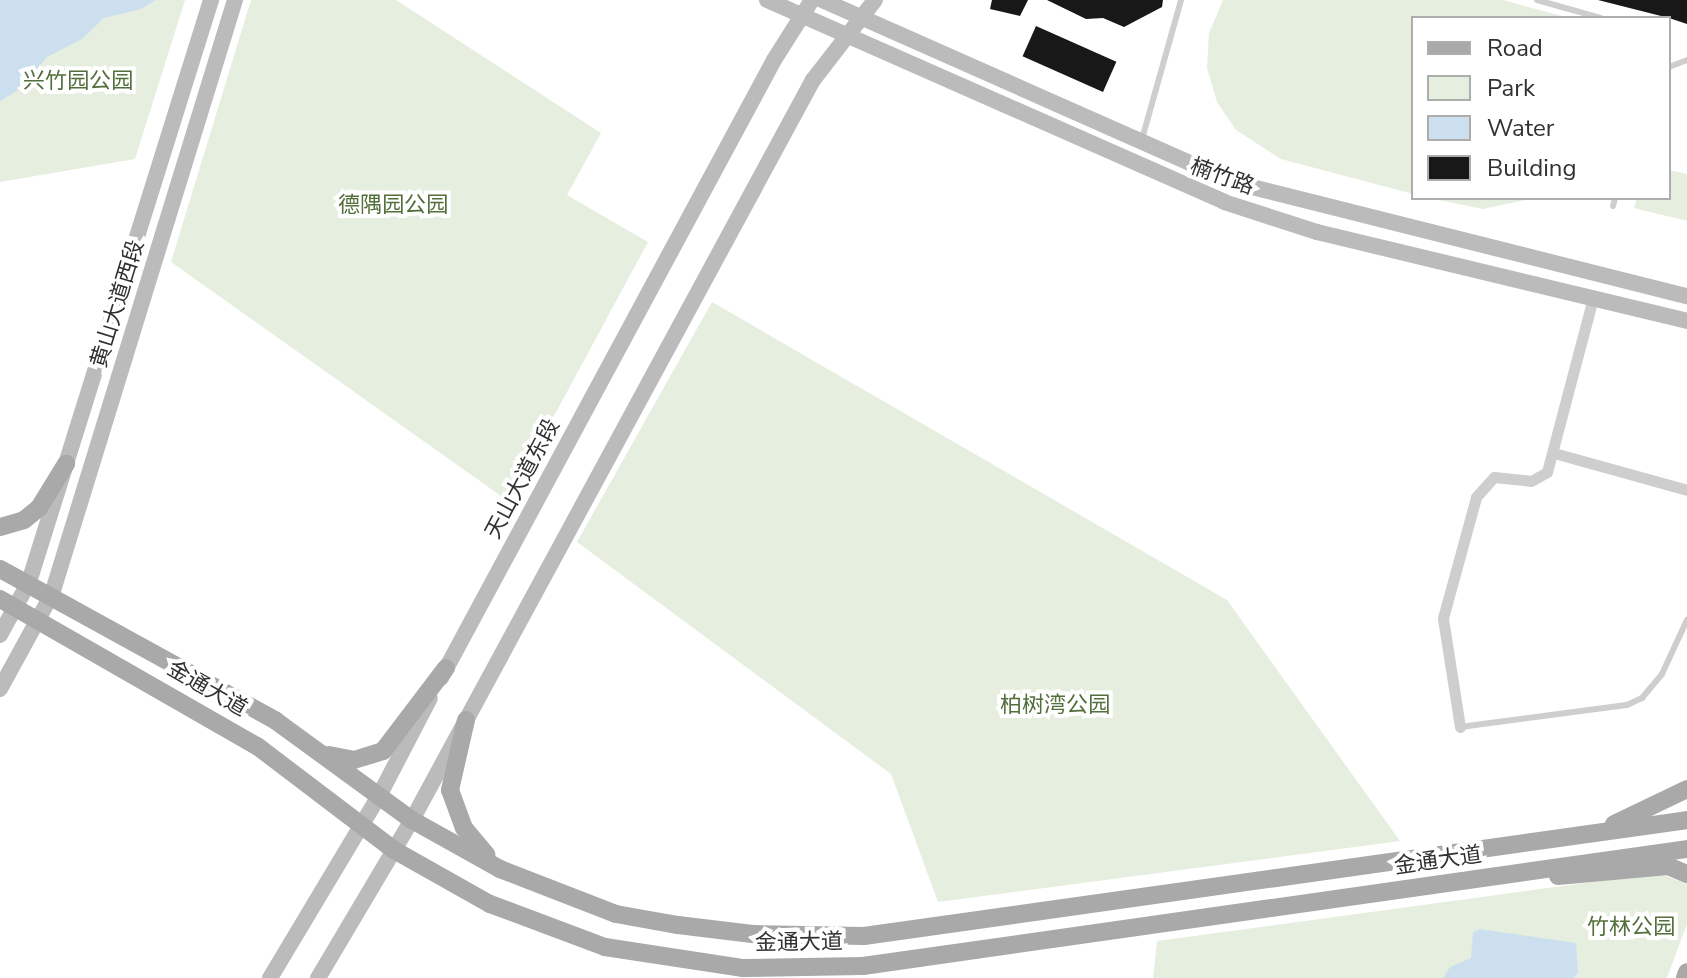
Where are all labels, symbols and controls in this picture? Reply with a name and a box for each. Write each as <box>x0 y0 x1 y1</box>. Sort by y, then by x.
legend <box>1411 16 1671 200</box>
text: Road <box>1487 32 1543 64</box>
park label: 兴竹园公园 <box>23 69 133 95</box>
text: Park <box>1487 72 1535 104</box>
text: Water <box>1487 112 1554 144</box>
text: Building <box>1487 152 1577 184</box>
street label: 楠竹路 <box>1186 153 1258 201</box>
park label: 德隅园公园 <box>338 193 448 219</box>
street label: 黄山大道西段 <box>86 237 150 371</box>
street label: 天山大道东段 <box>480 415 566 543</box>
street label: 金通大道 <box>162 656 252 722</box>
park label: 柏树湾公园 <box>1000 693 1110 719</box>
street label: 金通大道 <box>1393 842 1483 880</box>
park label: 竹林公园 <box>1587 915 1675 941</box>
street label: 金通大道 <box>755 929 843 957</box>

